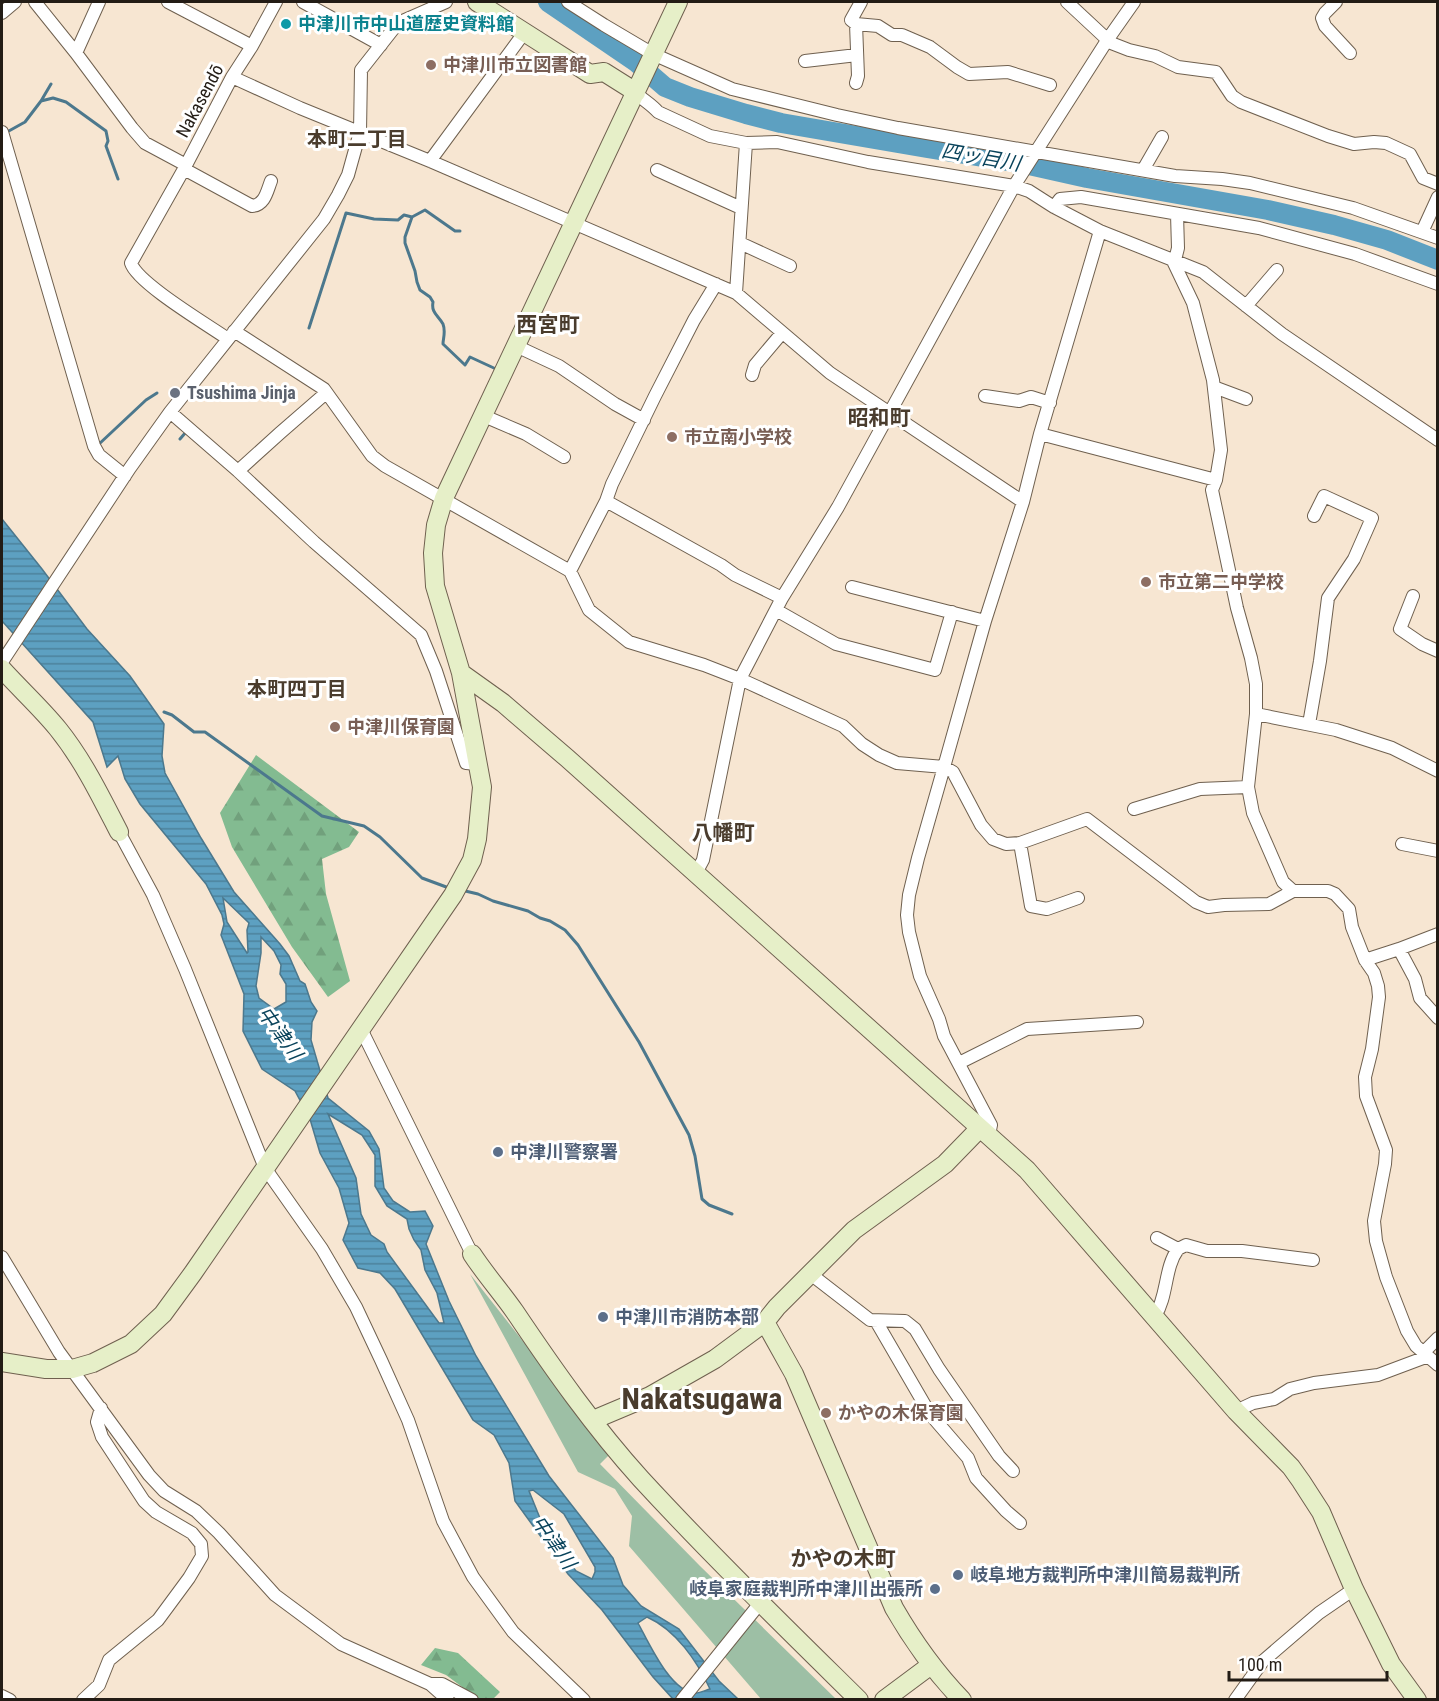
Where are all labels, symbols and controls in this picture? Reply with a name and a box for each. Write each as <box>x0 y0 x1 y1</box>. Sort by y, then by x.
place label: 中津川市中山道歴史資料館 <box>298 13 514 34</box>
marker: 中津川市中山道歴史資料館 <box>279 17 293 31</box>
place label: 中津川市立図書館 <box>443 54 587 75</box>
marker: 中津川市立図書館 <box>424 58 438 72</box>
street label: Nakasendō <box>172 61 228 141</box>
district label: 本町二丁目 <box>307 127 407 151</box>
water label: 四ッ目川 <box>940 138 1024 176</box>
district label: 西宮町 <box>517 313 580 337</box>
place label: Tsushima Jinja <box>187 382 296 403</box>
marker: Tsushima Jinja <box>168 386 182 400</box>
district label: 昭和町 <box>848 406 911 430</box>
place label: 市立南小学校 <box>684 426 792 447</box>
marker: 市立南小学校 <box>665 430 679 444</box>
place label: 市立第二中学校 <box>1158 571 1284 592</box>
marker: 市立第二中学校 <box>1139 575 1153 589</box>
district label: 本町四丁目 <box>247 677 347 701</box>
place label: 中津川保育園 <box>347 716 455 737</box>
marker: 中津川保育園 <box>328 720 342 734</box>
district label: 八幡町 <box>692 821 755 845</box>
water label: 中津川 <box>253 1002 309 1066</box>
place label: 中津川警察署 <box>510 1141 618 1162</box>
marker: 中津川警察署 <box>491 1145 505 1159</box>
place label: 中津川市消防本部 <box>615 1306 759 1327</box>
marker: 中津川市消防本部 <box>596 1310 610 1324</box>
district label: Nakatsugawa <box>622 1381 782 1416</box>
place label: かやの木保育園 <box>838 1402 964 1423</box>
marker: かやの木保育園 <box>819 1406 833 1420</box>
water label: 中津川 <box>527 1511 582 1575</box>
district label: かやの木町 <box>791 1547 896 1571</box>
place label: 岐阜地方裁判所中津川簡易裁判所 <box>970 1564 1240 1585</box>
marker: 岐阜地方裁判所中津川簡易裁判所 <box>951 1568 965 1582</box>
place label: 岐阜家庭裁判所中津川出張所 <box>689 1578 923 1599</box>
marker: 岐阜家庭裁判所中津川出張所 <box>928 1582 942 1596</box>
scale bar <box>1229 1644 1386 1682</box>
text: 100 m <box>1238 1654 1282 1675</box>

